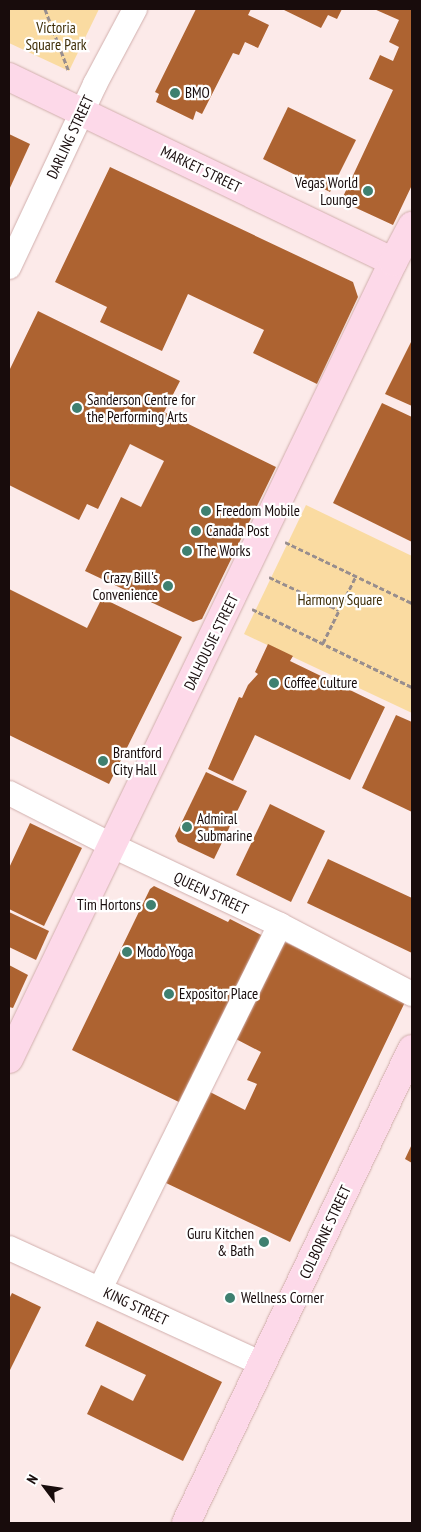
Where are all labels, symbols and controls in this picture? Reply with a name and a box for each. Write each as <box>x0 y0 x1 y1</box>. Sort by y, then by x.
park label: Victoria Square Park <box>25 18 87 53</box>
place label: BMO <box>185 84 210 102</box>
marker: BMO <box>169 87 181 99</box>
street label: DARLING STREET <box>43 92 97 182</box>
street label: MARKET STREET <box>158 142 244 196</box>
place label: Vegas World Lounge <box>295 173 358 208</box>
marker: Vegas World Lounge <box>362 185 374 197</box>
place label: Sanderson Centre for the Performing Arts <box>87 390 195 425</box>
marker: Sanderson Centre for the Performing Arts <box>71 402 83 414</box>
place label: Freedom Mobile <box>216 502 300 520</box>
marker: Freedom Mobile <box>200 505 212 517</box>
place label: Canada Post <box>206 522 269 540</box>
marker: Canada Post <box>190 525 202 537</box>
place label: The Works <box>197 542 251 560</box>
marker: The Works <box>181 545 193 557</box>
place label: Crazy Bill's Convenience <box>93 568 158 603</box>
marker: Crazy Bill's Convenience <box>162 580 174 592</box>
street label: DALHOUSIE STREET <box>180 591 242 693</box>
park label: Harmony Square <box>297 591 383 609</box>
place label: Coffee Culture <box>284 674 357 692</box>
marker: Coffee Culture <box>268 677 280 689</box>
place label: Brantford City Hall <box>113 743 162 778</box>
marker: Brantford City Hall <box>97 755 109 767</box>
place label: Admiral Submarine <box>197 809 252 844</box>
marker: Admiral Submarine <box>181 821 193 833</box>
street label: QUEEN STREET <box>171 868 251 918</box>
place label: Tim Hortons <box>77 896 141 914</box>
marker: Tim Hortons <box>145 899 157 911</box>
place label: Modo Yoga <box>137 943 194 961</box>
marker: Modo Yoga <box>121 946 133 958</box>
place label: Expositor Place <box>179 985 258 1003</box>
marker: Expositor Place <box>163 988 175 1000</box>
street label: COLBORNE STREET <box>295 1182 355 1282</box>
place label: Guru Kitchen & Bath <box>187 1224 254 1259</box>
marker: Guru Kitchen & Bath <box>258 1236 270 1248</box>
street label: KING STREET <box>101 1283 171 1329</box>
place label: Wellness Corner <box>241 1289 324 1307</box>
marker: Wellness Corner <box>223 1291 237 1305</box>
north arrow <box>20 1462 70 1512</box>
text: N <box>22 1471 42 1487</box>

